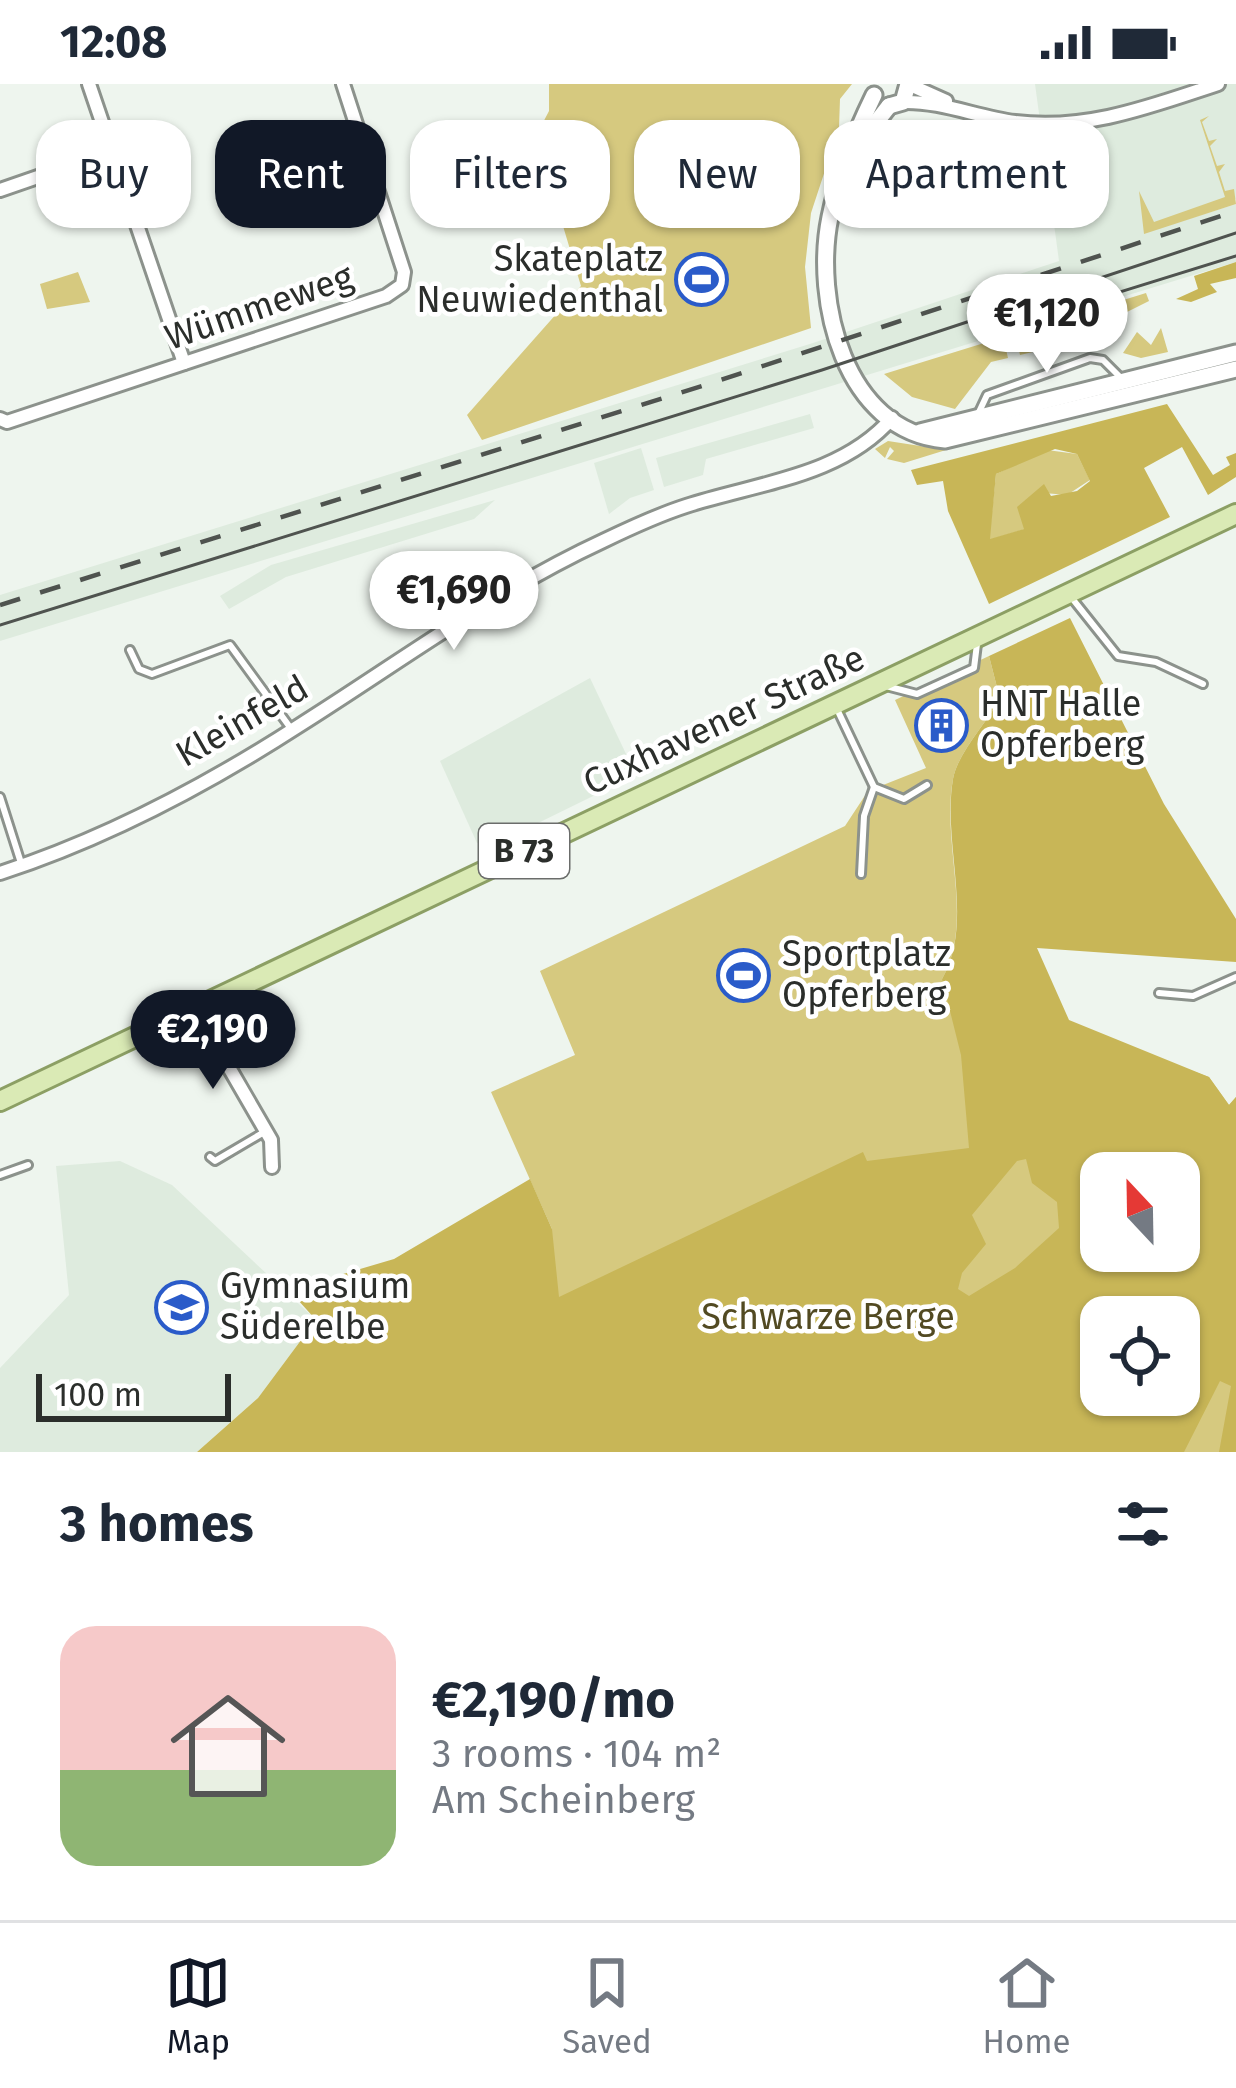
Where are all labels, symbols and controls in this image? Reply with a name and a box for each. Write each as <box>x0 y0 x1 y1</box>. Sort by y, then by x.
text: 12:08 <box>60 15 167 69</box>
chip: Buy <box>36 120 191 228</box>
chip: Rent <box>215 120 386 228</box>
chip: Filters <box>410 120 610 228</box>
chip: New <box>634 120 800 228</box>
chip: Apartment <box>824 120 1109 228</box>
place label: Skateplatz Neuwiedenthal <box>416 237 663 322</box>
sports icon: Skateplatz Neuwiedenthal <box>674 252 730 308</box>
street label: Wümmeweg <box>159 254 359 360</box>
pin: €1,120 <box>949 274 1145 376</box>
text: €1,120 <box>994 290 1100 336</box>
pin: €1,690 <box>356 551 552 653</box>
text: €1,690 <box>396 567 512 613</box>
street label: Cuxhavener Straße <box>576 636 872 804</box>
street label: Kleinfeld <box>168 666 316 776</box>
place label: HNT Halle Opferberg <box>980 682 1145 767</box>
building icon: HNT Halle Opferberg <box>913 697 969 753</box>
road number: B 73 <box>479 824 569 878</box>
place label: Sportplatz Opferberg <box>782 932 951 1017</box>
sports icon: Sportplatz Opferberg <box>715 947 771 1003</box>
pin: €2,190 <box>115 990 311 1092</box>
text: €2,190 <box>157 1006 269 1052</box>
north arrow <box>1080 1152 1200 1272</box>
map controls <box>1080 1152 1200 1416</box>
place label: Gymnasium Süderelbe <box>220 1264 410 1349</box>
school or university icon: Gymnasium Süderelbe <box>153 1279 209 1335</box>
park label: Schwarze Berge <box>701 1295 955 1339</box>
button: locate <box>1080 1296 1200 1416</box>
scale bar <box>36 1368 231 1421</box>
text: 100 m <box>54 1375 142 1415</box>
icon: filters <box>1110 1491 1176 1557</box>
text: 3 homes <box>60 1493 254 1555</box>
text: €2,190/mo <box>432 1669 675 1731</box>
icon: home <box>156 1674 300 1818</box>
text: 3 rooms · 104 m² <box>432 1731 721 1777</box>
text: Am Scheinberg <box>432 1777 695 1823</box>
tab: Map <box>165 1950 231 2062</box>
tab: Saved <box>562 1950 652 2062</box>
tab: Home <box>983 1950 1071 2062</box>

